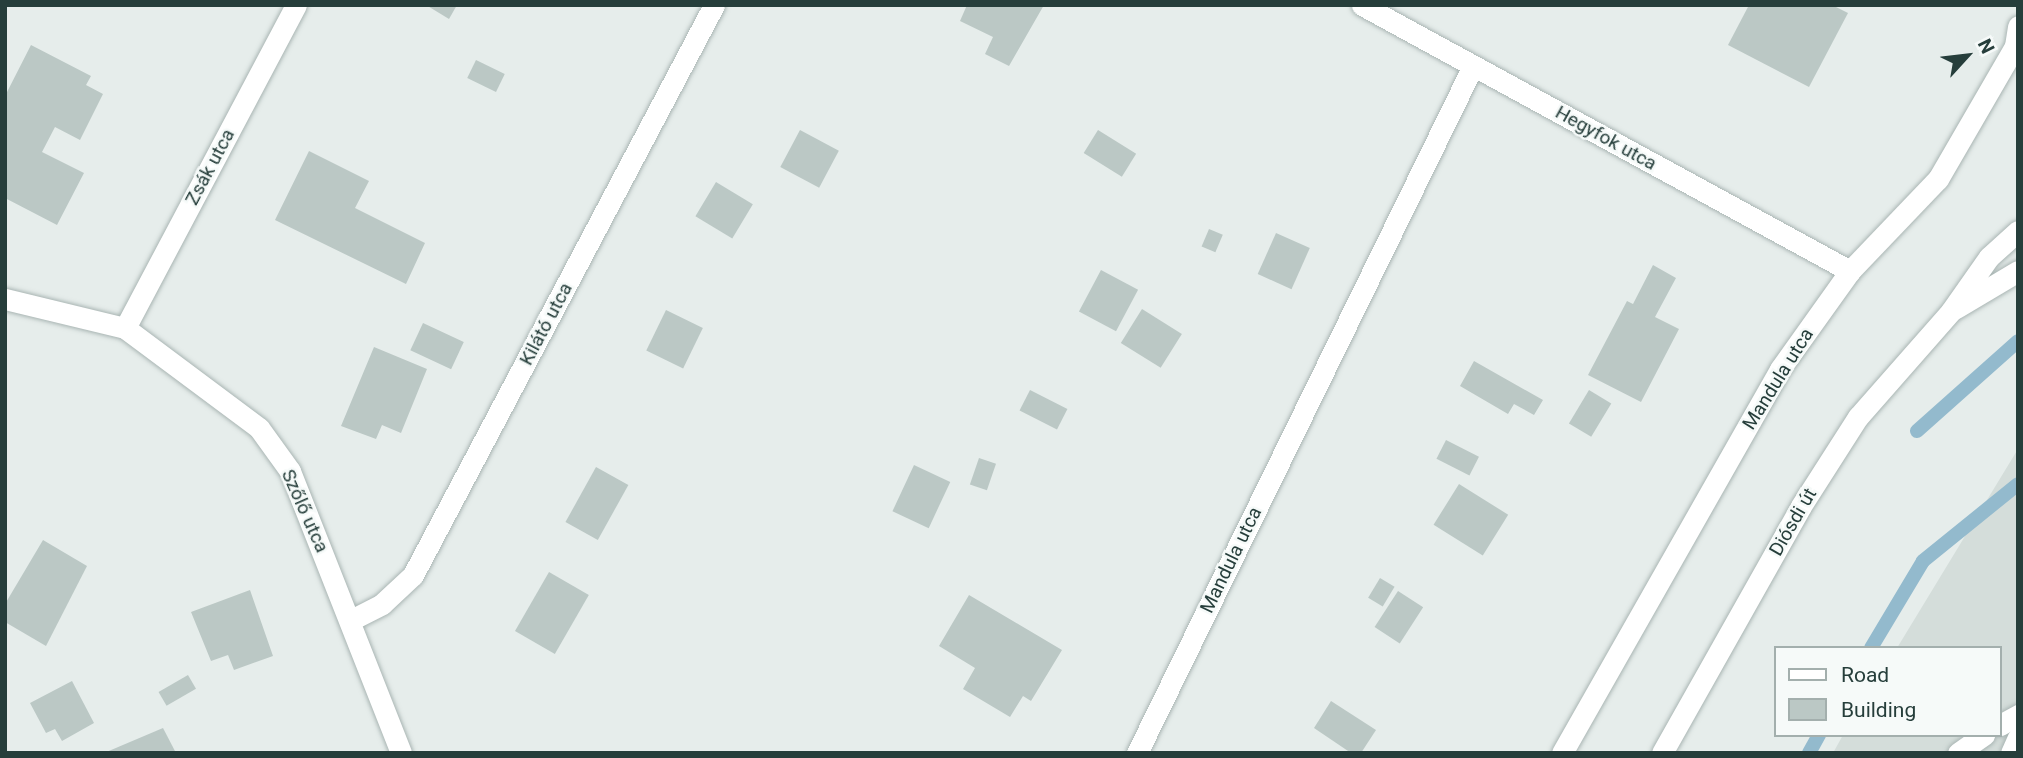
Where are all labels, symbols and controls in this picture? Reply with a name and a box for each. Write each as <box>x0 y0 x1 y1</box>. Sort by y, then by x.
north arrow <box>1932 21 2002 91</box>
text: N <box>1973 35 1999 57</box>
street label: Hegyfok utca <box>1551 101 1661 175</box>
street label: Zsák utca <box>180 125 240 209</box>
street label: Kilátó utca <box>515 279 577 369</box>
street label: Mandula utca <box>1738 324 1818 434</box>
street label: Szőlő utca <box>277 466 333 556</box>
street label: Diósdi út <box>1765 484 1821 560</box>
street label: Mandula utca <box>1195 503 1267 617</box>
legend <box>1774 646 2002 737</box>
text: Road <box>1841 663 1889 687</box>
text: Building <box>1841 698 1916 722</box>

